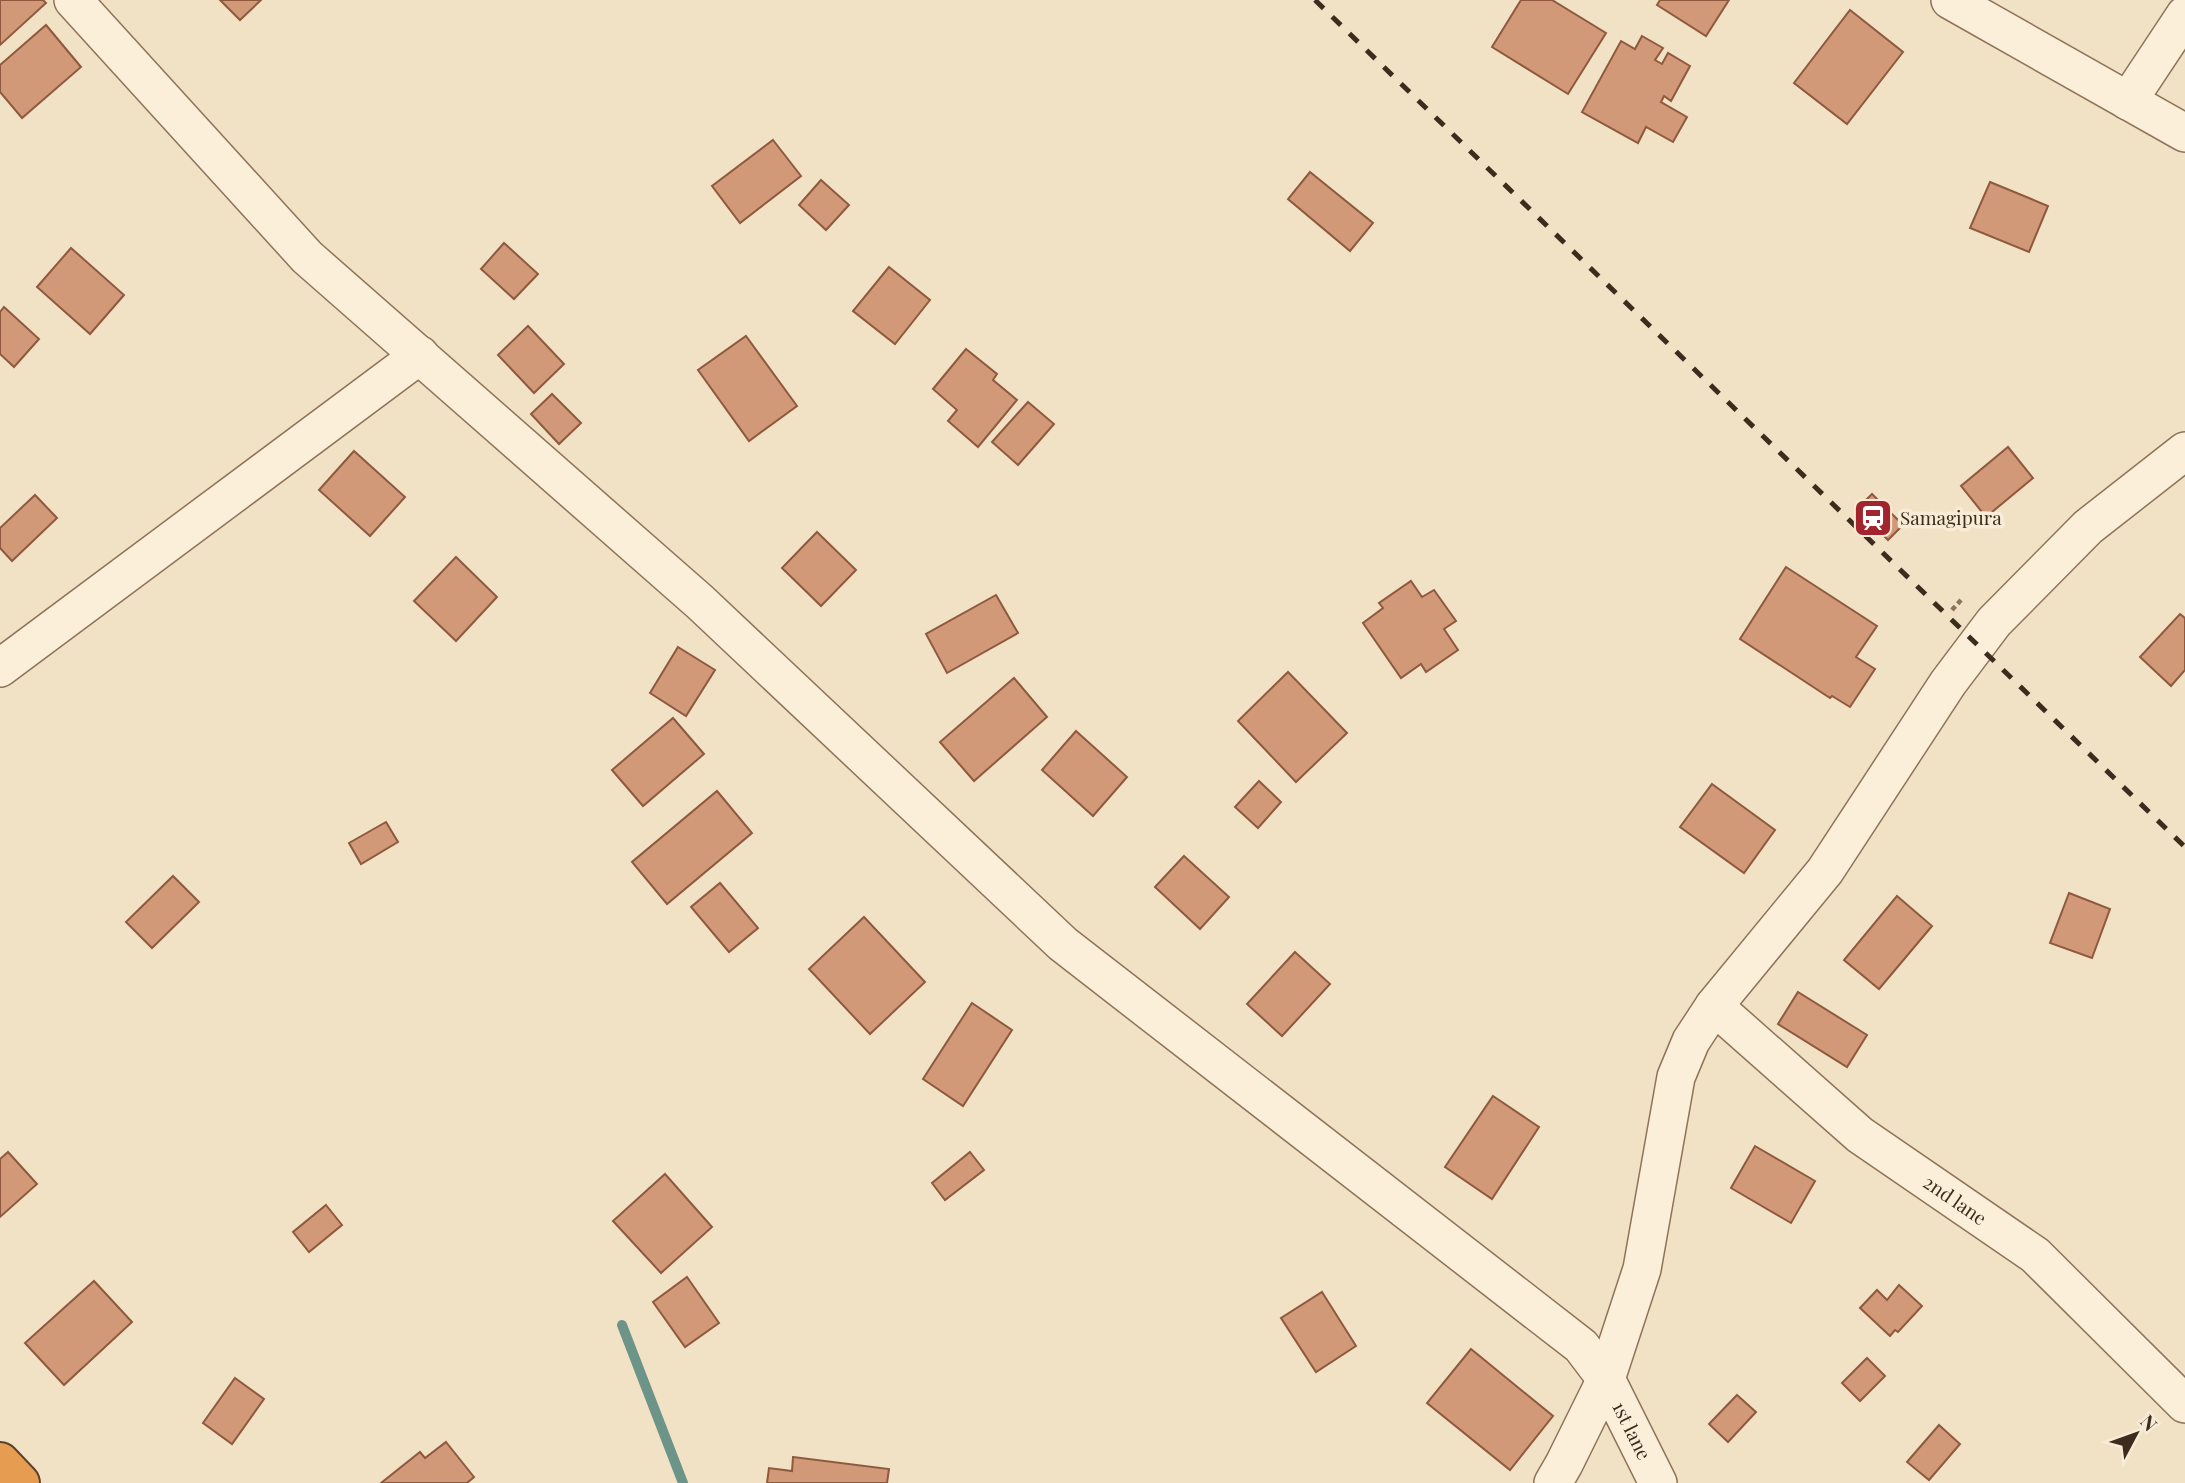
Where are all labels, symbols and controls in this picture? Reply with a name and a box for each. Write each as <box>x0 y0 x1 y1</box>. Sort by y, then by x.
station icon: Samagipura <box>1852 497 1894 539</box>
place label: Samagipura <box>1900 504 2002 530</box>
street label: 2nd lane <box>1919 1168 1992 1230</box>
street label: 1st lane <box>1607 1397 1658 1464</box>
north arrow <box>2101 1399 2171 1469</box>
text: N <box>2135 1408 2164 1436</box>

